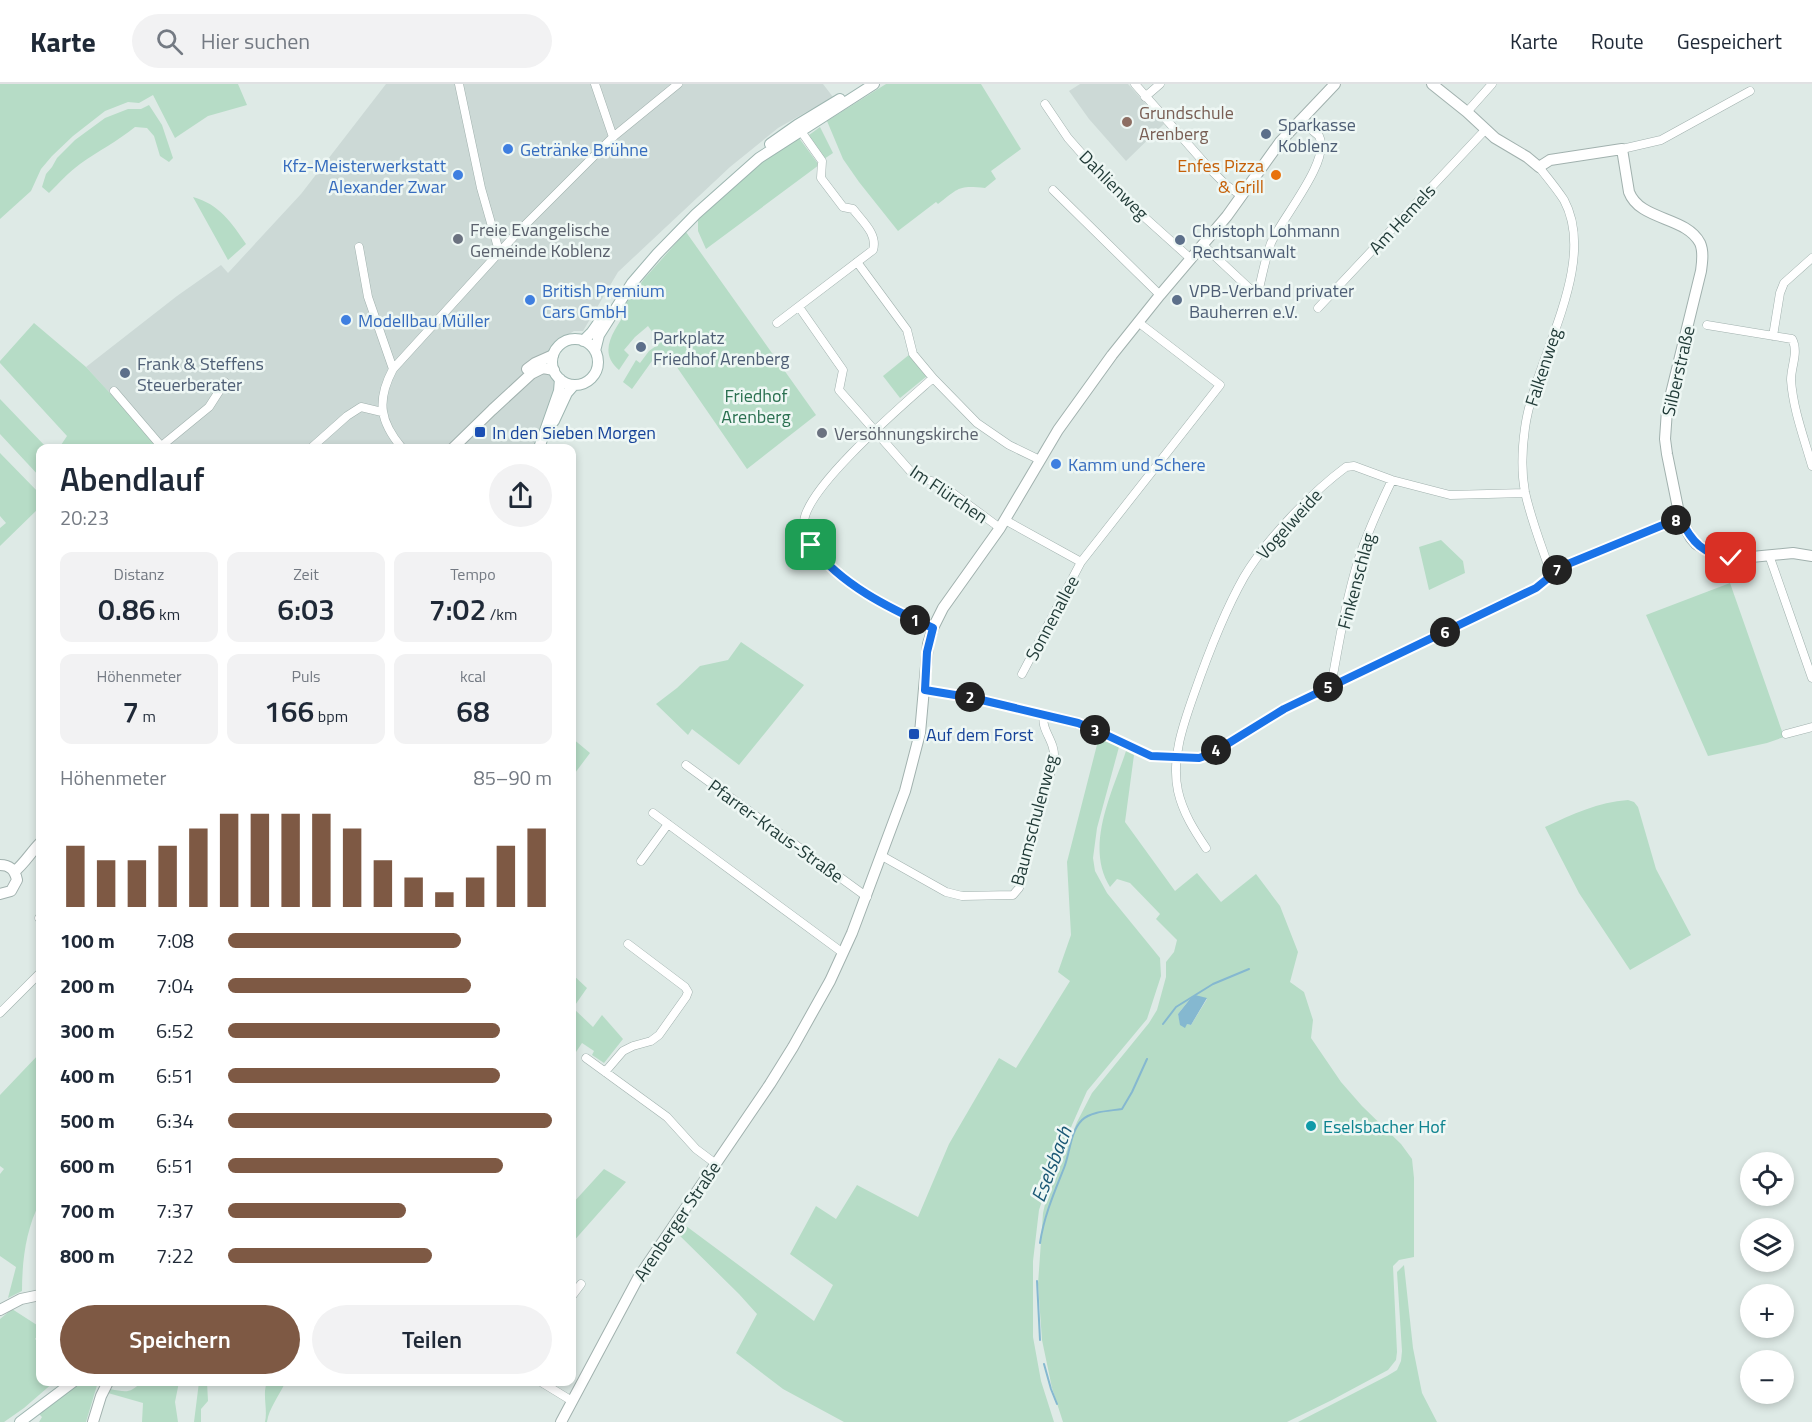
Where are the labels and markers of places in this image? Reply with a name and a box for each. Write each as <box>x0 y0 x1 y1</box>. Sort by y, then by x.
place label: Grundschule Arenberg <box>1139 99 1234 147</box>
place label: Sparkasse Koblenz <box>1278 111 1356 159</box>
marker: Grundschule Arenberg <box>1120 115 1134 129</box>
marker: Sparkasse Koblenz <box>1259 127 1273 141</box>
place label: Getränke Brühne <box>520 136 648 163</box>
marker: Getränke Brühne <box>501 142 515 156</box>
place label: Kfz-Meisterwerkstatt Alexander Zwar <box>282 152 447 200</box>
place label: Enfes Pizza & Grill <box>1177 152 1264 200</box>
marker: Kfz-Meisterwerkstatt Alexander Zwar <box>451 168 465 182</box>
marker: Enfes Pizza & Grill <box>1269 168 1283 182</box>
place label: Freie Evangelische Gemeinde Koblenz <box>470 216 611 264</box>
place label: Christoph Lohmann Rechtsanwalt <box>1192 217 1340 265</box>
marker: Freie Evangelische Gemeinde Koblenz <box>451 232 465 246</box>
marker: Christoph Lohmann Rechtsanwalt <box>1173 233 1187 247</box>
place label: British Premium Cars GmbH <box>542 277 665 325</box>
place label: VPB-Verband privater Bauherren e.V. <box>1189 277 1354 325</box>
marker: British Premium Cars GmbH <box>523 293 537 307</box>
marker: VPB-Verband privater Bauherren e.V. <box>1170 293 1184 307</box>
place label: Modellbau Müller <box>358 307 490 334</box>
marker: Modellbau Müller <box>339 313 353 327</box>
place label: Parkplatz Friedhof Arenberg <box>653 324 789 372</box>
marker: Parkplatz Friedhof Arenberg <box>634 340 648 354</box>
place label: Frank & Steffens Steuerberater <box>137 350 264 398</box>
marker: Frank & Steffens Steuerberater <box>118 366 132 380</box>
place label: In den Sieben Morgen <box>492 419 656 446</box>
place label: Versöhnungskirche <box>834 420 979 447</box>
marker: In den Sieben Morgen <box>473 425 487 439</box>
marker: Versöhnungskirche <box>815 426 829 440</box>
place label: Kamm und Schere <box>1068 451 1206 478</box>
marker: Kamm und Schere <box>1049 457 1063 471</box>
pin: 8 <box>1661 505 1691 535</box>
pin <box>785 519 836 570</box>
pin <box>1705 532 1756 583</box>
pin: 7 <box>1542 555 1572 585</box>
pin: 1 <box>900 605 930 635</box>
pin: 6 <box>1430 617 1460 647</box>
pin: 5 <box>1313 672 1343 702</box>
pin: 2 <box>955 682 985 712</box>
pin: 3 <box>1080 715 1110 745</box>
place label: Auf dem Forst <box>926 721 1034 748</box>
marker: Auf dem Forst <box>907 727 921 741</box>
pin: 4 <box>1201 735 1231 765</box>
place label: Eselsbacher Hof <box>1323 1113 1446 1140</box>
marker: Eselsbacher Hof <box>1304 1119 1318 1133</box>

